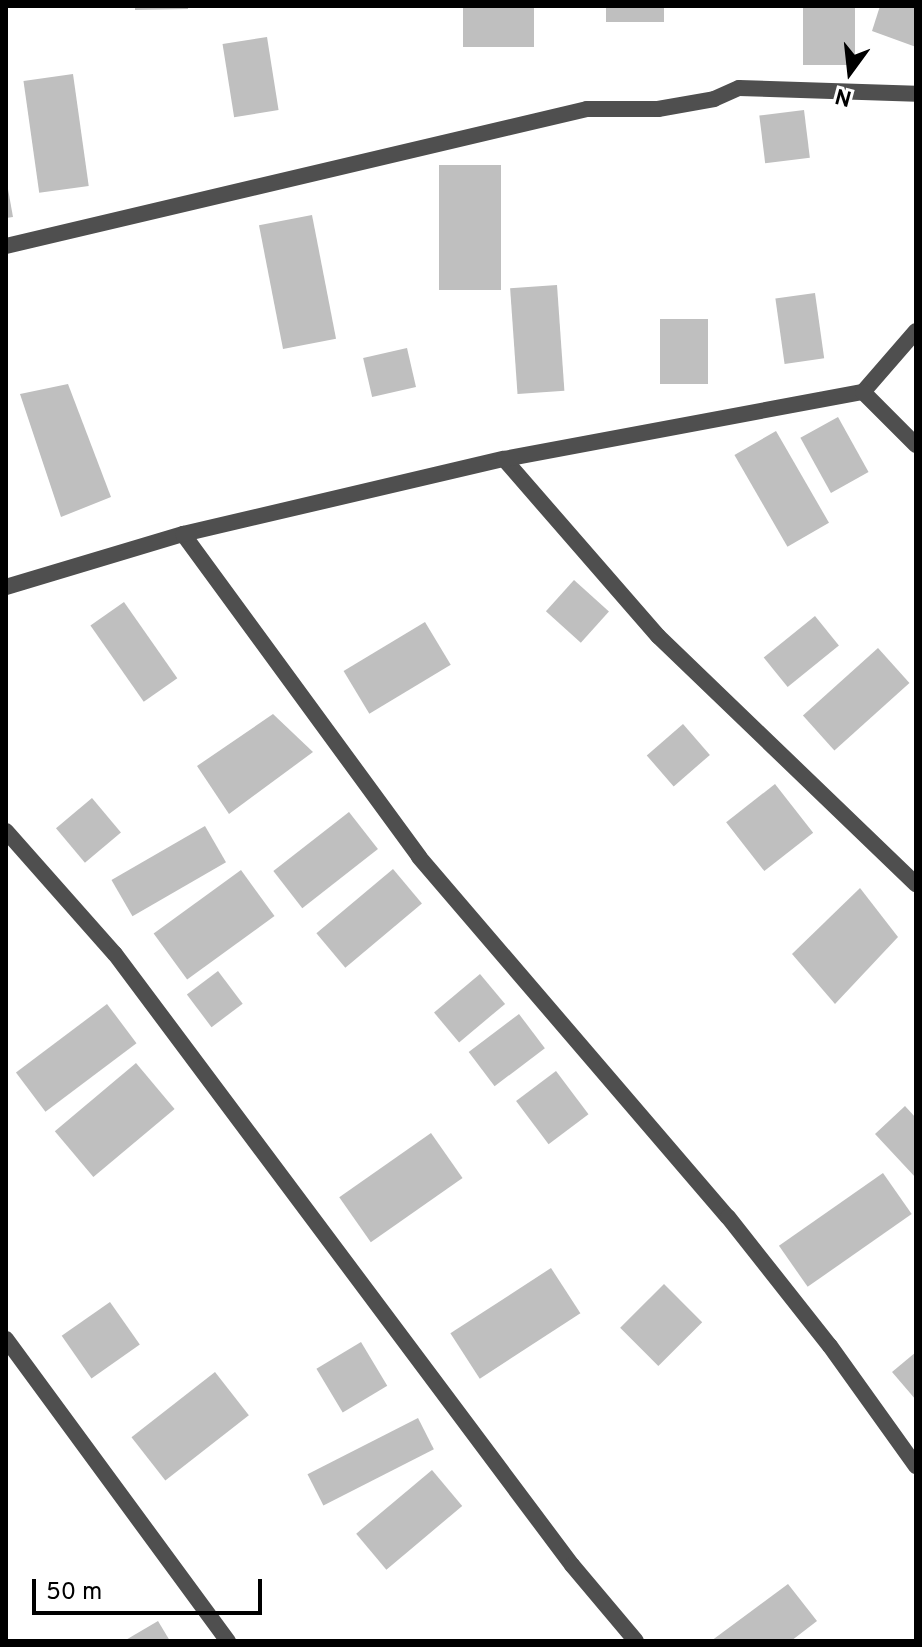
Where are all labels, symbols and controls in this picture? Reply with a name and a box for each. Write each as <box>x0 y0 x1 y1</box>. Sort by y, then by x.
north arrow <box>810 32 890 112</box>
text: N <box>833 81 855 111</box>
scale bar <box>36 1563 266 1613</box>
text: 50 m <box>46 1578 102 1608</box>

